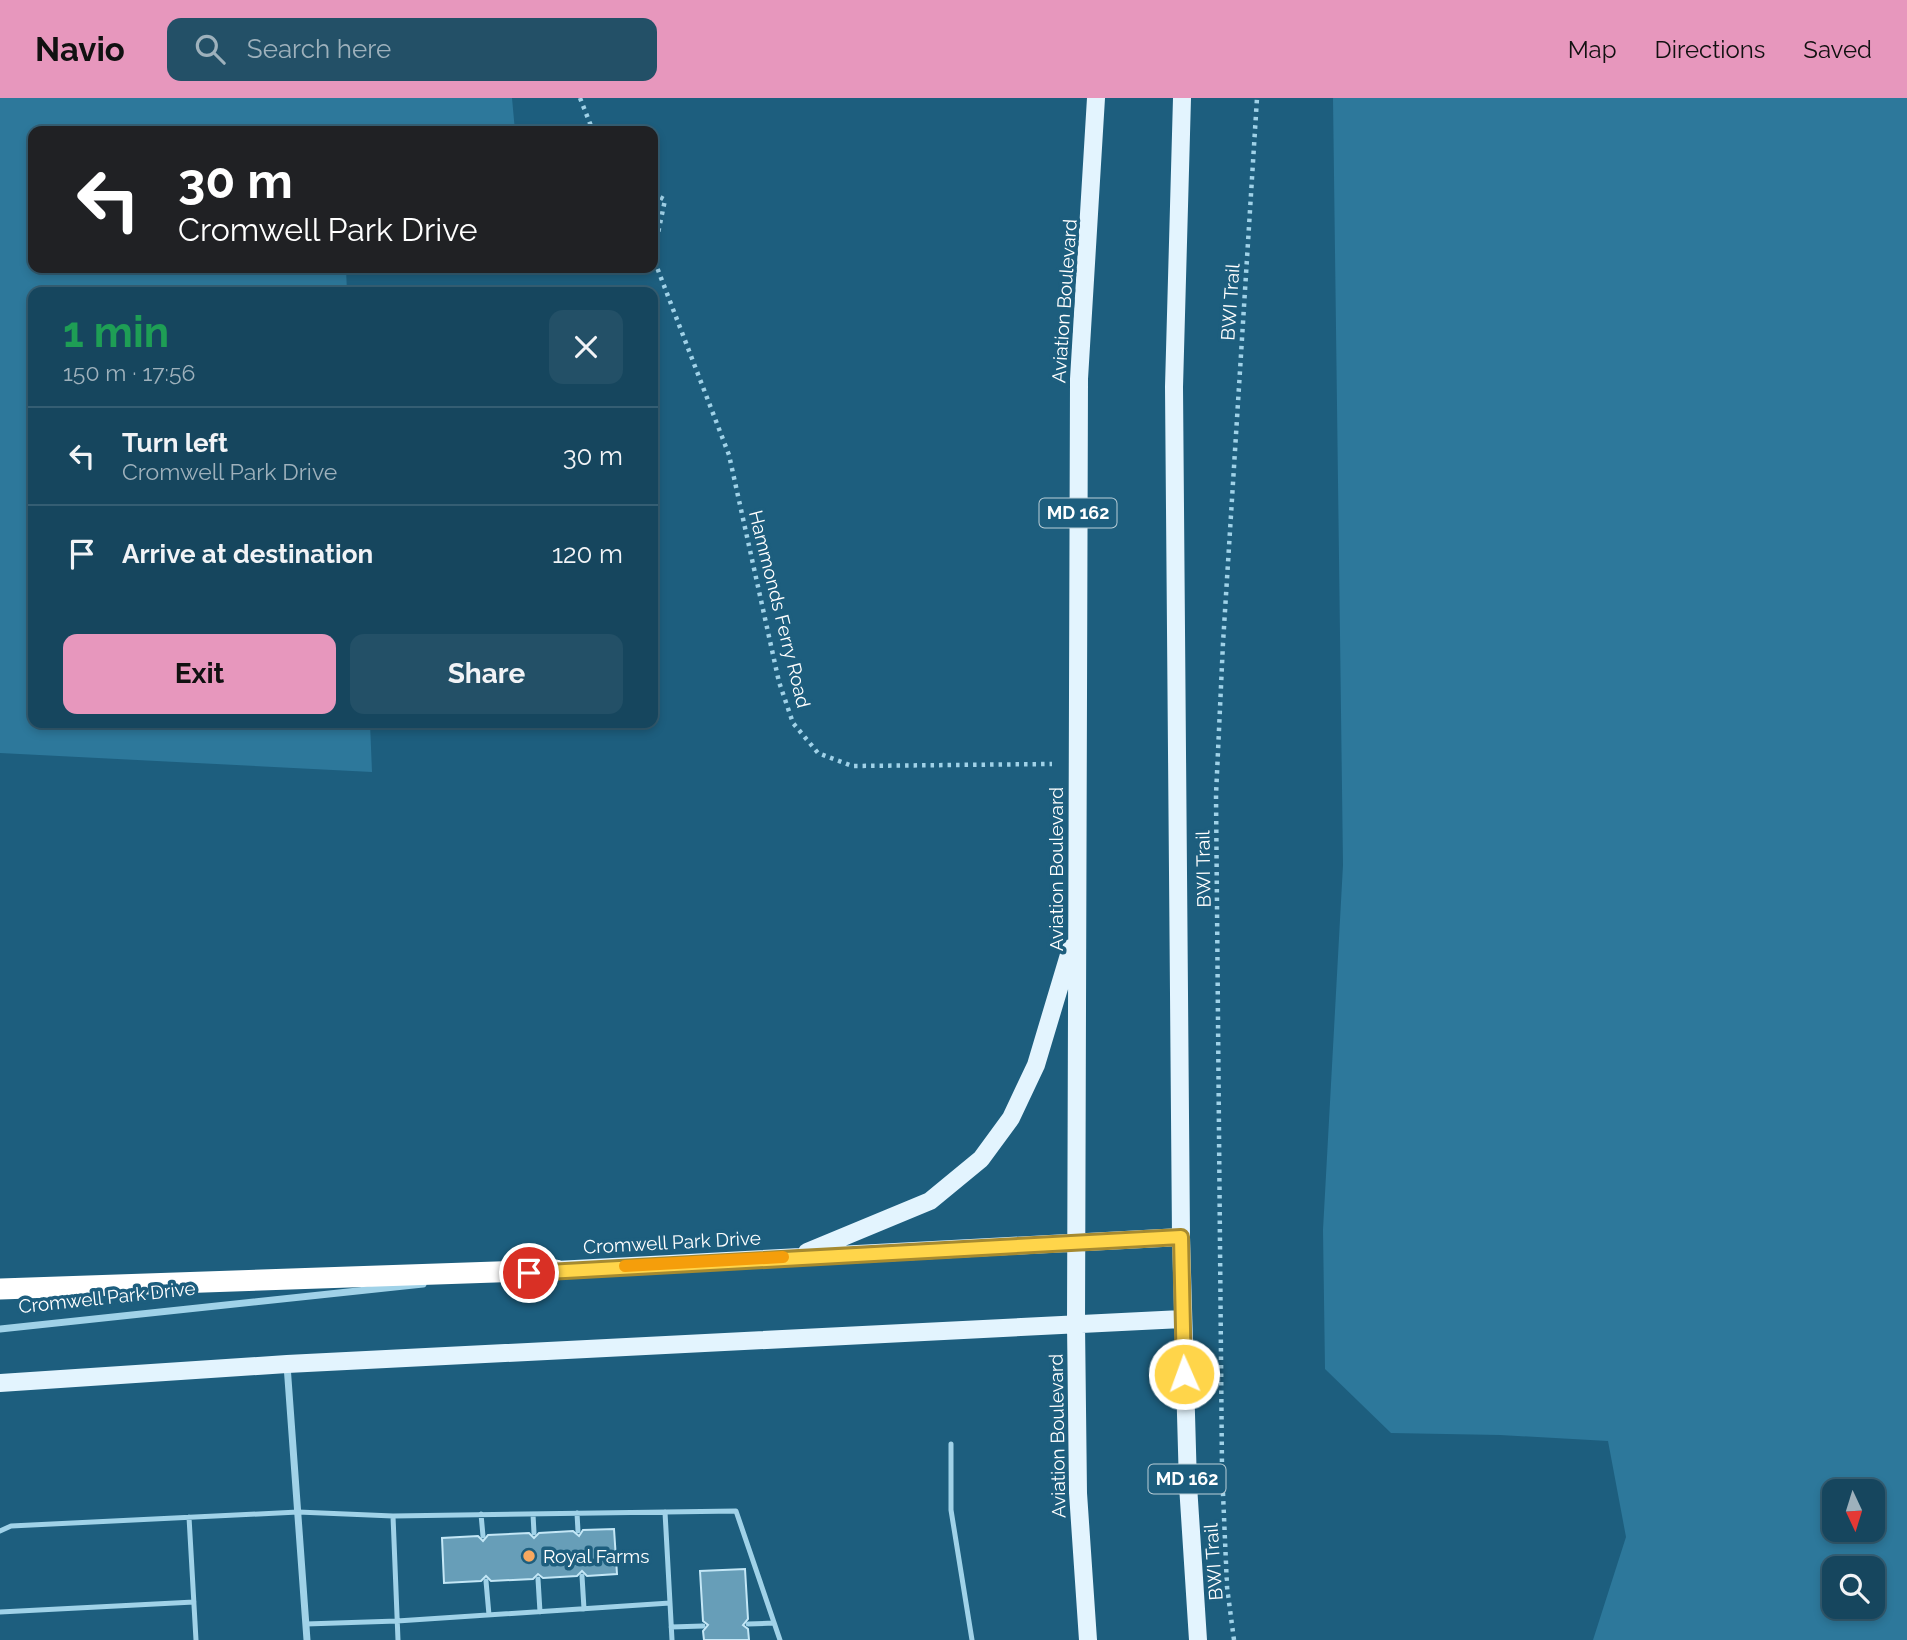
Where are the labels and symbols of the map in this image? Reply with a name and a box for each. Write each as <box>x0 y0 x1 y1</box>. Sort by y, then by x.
street label: Aviation Boulevard <box>1047 218 1081 384</box>
street label: BWI Trail <box>1216 262 1244 341</box>
road number: MD 162 <box>1040 498 1116 528</box>
street label: Hammonds Ferry Road <box>745 508 815 710</box>
street label: Aviation Boulevard <box>1045 787 1067 951</box>
street label: BWI Trail <box>1191 829 1215 908</box>
street label: Cromwell Park Drive <box>583 1226 761 1258</box>
pin <box>499 1243 559 1303</box>
street label: Cromwell Park Drive <box>17 1277 197 1317</box>
position arrow <box>1147 1337 1221 1411</box>
street label: Aviation Boulevard <box>1045 1354 1069 1518</box>
road number: MD 162 <box>1148 1464 1226 1494</box>
north arrow <box>1822 1479 1885 1542</box>
street label: BWI Trail <box>1199 1522 1227 1601</box>
place label: Royal Farms <box>543 1545 650 1567</box>
marker: Royal Farms <box>521 1548 537 1564</box>

